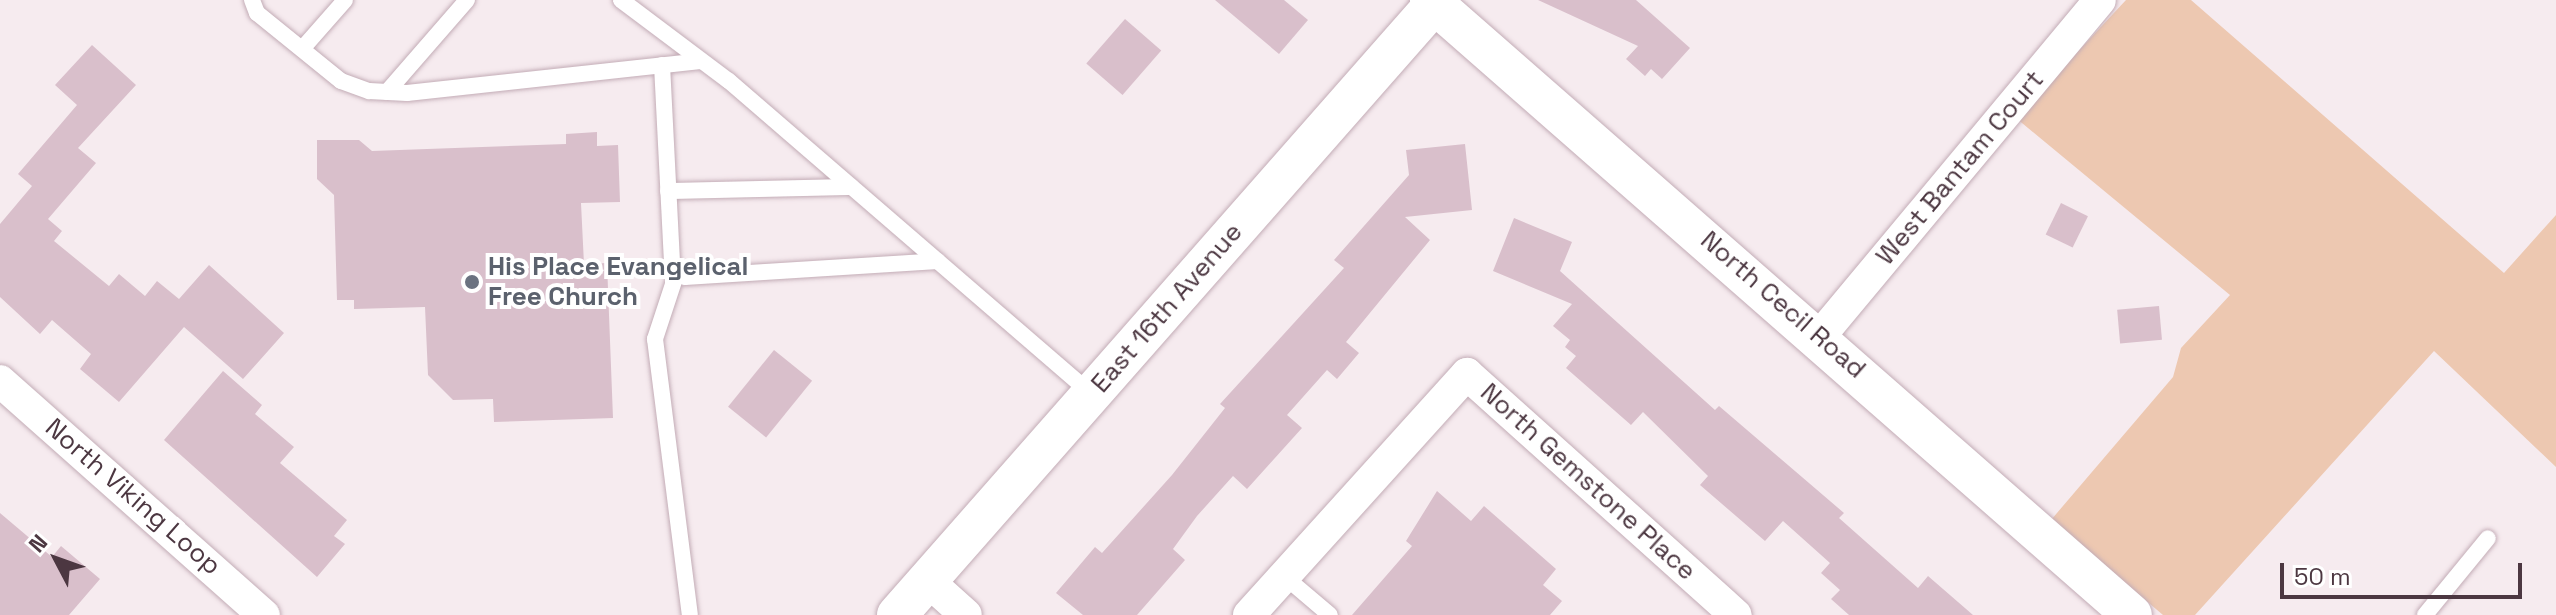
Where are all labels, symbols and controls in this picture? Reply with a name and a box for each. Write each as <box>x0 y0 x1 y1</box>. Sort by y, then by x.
street label: West Bantam Court <box>1870 65 2050 271</box>
street label: East 16th Avenue <box>1085 217 1249 399</box>
street label: North Cecil Road <box>1694 225 1872 385</box>
place label: His Place Evangelical Free Church <box>488 251 748 312</box>
marker: His Place Evangelical Free Church <box>463 273 481 291</box>
street label: North Gemstone Place <box>1474 377 1702 587</box>
street label: North Viking Loop <box>39 412 227 582</box>
north arrow <box>16 519 96 599</box>
scale bar <box>2284 547 2526 597</box>
text: 50 m <box>2294 561 2351 592</box>

